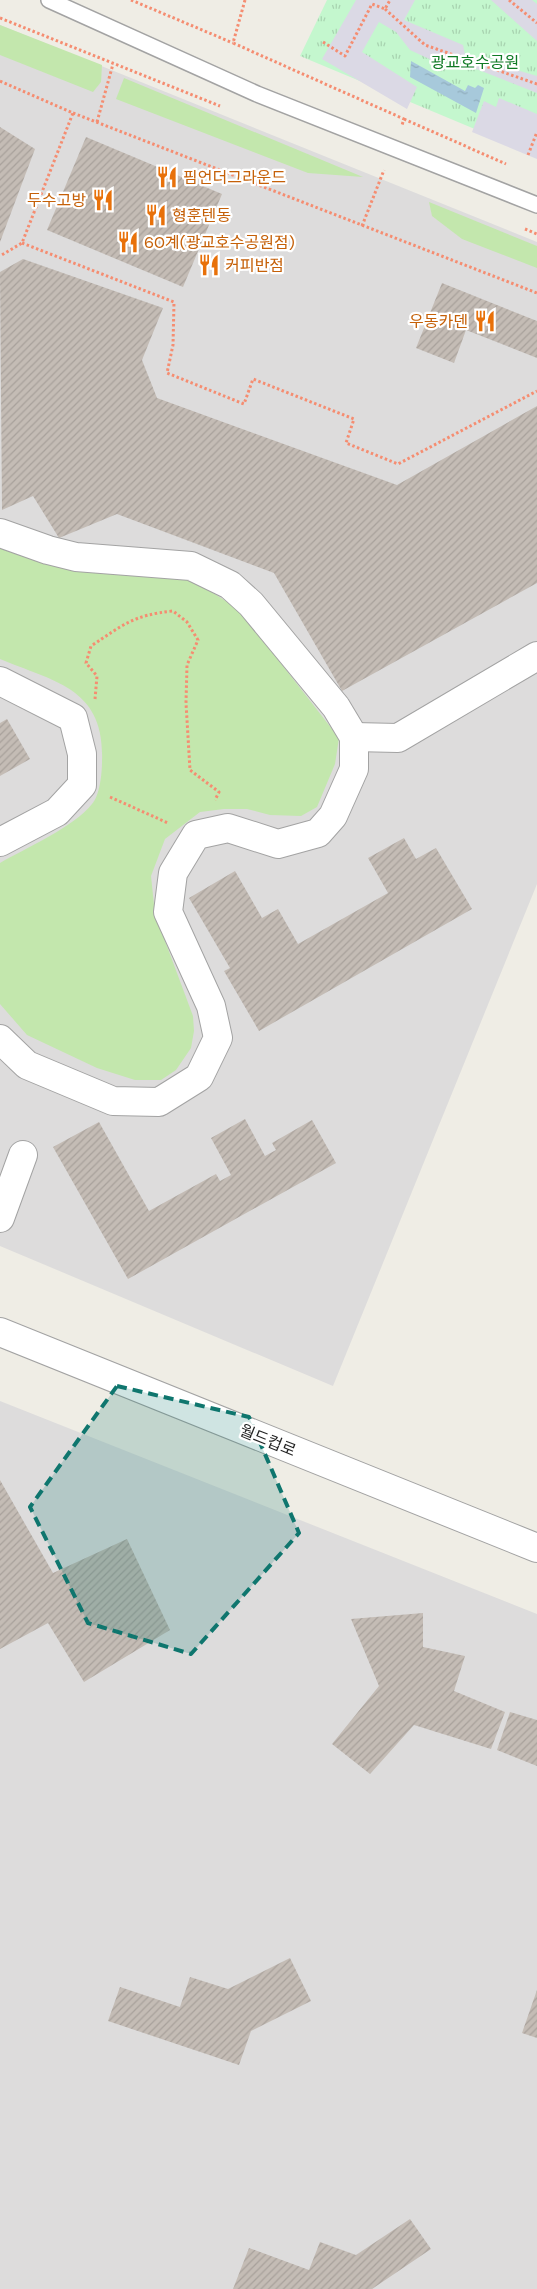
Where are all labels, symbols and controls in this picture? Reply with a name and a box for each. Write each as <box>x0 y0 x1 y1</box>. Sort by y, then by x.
park label: 광교호수공원 <box>431 52 519 73</box>
restaurant icon: 핌언더그라운드 <box>154 164 180 190</box>
place label: 핌언더그라운드 <box>183 167 286 188</box>
restaurant icon: 두수고방 <box>90 187 116 213</box>
place label: 두수고방 <box>27 190 86 211</box>
restaurant icon: 형훈텐동 <box>143 202 169 228</box>
place label: 형훈텐동 <box>172 205 231 226</box>
restaurant icon: 60계(광교호수공원점) <box>115 229 141 255</box>
place label: 60계(광교호수공원점) <box>144 232 295 253</box>
restaurant icon: 커피반점 <box>196 252 222 278</box>
place label: 커피반점 <box>225 255 284 276</box>
restaurant icon: 우동카덴 <box>472 308 498 334</box>
place label: 우동카덴 <box>409 311 468 332</box>
street label: 월드컵로 <box>237 1420 299 1461</box>

